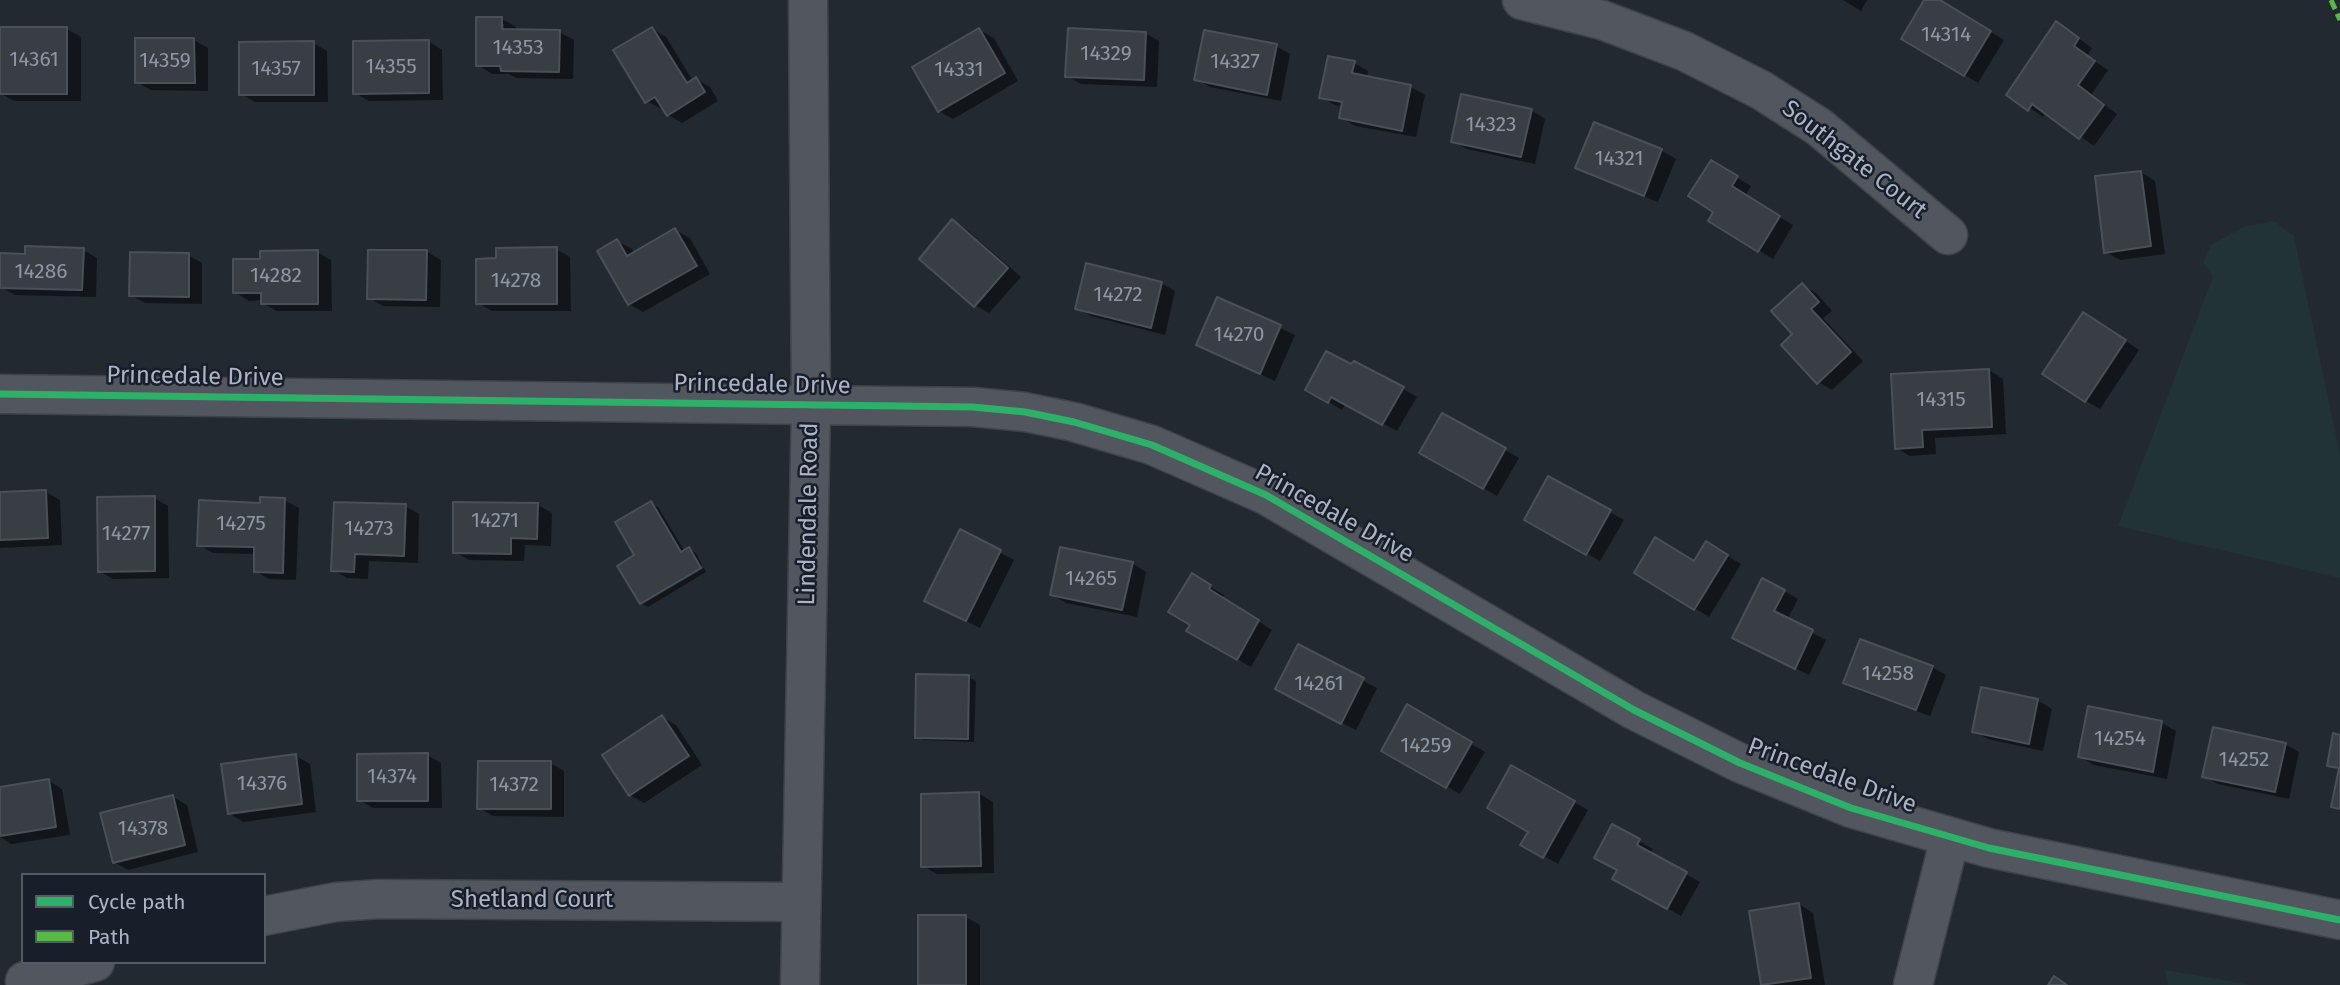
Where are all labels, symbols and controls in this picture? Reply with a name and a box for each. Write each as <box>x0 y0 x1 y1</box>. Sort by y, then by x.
house number: 14314 <box>1921 22 1971 48</box>
house number: 14353 <box>492 35 544 61</box>
house number: 14329 <box>1080 41 1132 67</box>
house number: 14361 <box>9 47 59 73</box>
house number: 14359 <box>139 48 191 74</box>
house number: 14327 <box>1210 49 1260 75</box>
house number: 14355 <box>365 54 417 80</box>
house number: 14357 <box>251 56 301 82</box>
house number: 14331 <box>934 57 984 83</box>
street label: Southgate Court <box>1776 95 1932 225</box>
house number: 14323 <box>1466 112 1516 138</box>
house number: 14321 <box>1594 146 1644 172</box>
house number: 14286 <box>14 259 68 285</box>
house number: 14282 <box>250 263 302 289</box>
house number: 14278 <box>491 268 541 294</box>
house number: 14272 <box>1093 282 1143 308</box>
house number: 14270 <box>1214 322 1264 348</box>
street label: Princedale Drive <box>106 361 284 393</box>
street label: Princedale Drive <box>673 369 851 401</box>
house number: 14315 <box>1916 387 1966 413</box>
street label: Lindendale Road <box>793 422 825 606</box>
street label: Princedale Drive <box>1249 458 1419 570</box>
house number: 14271 <box>471 508 519 534</box>
house number: 14275 <box>216 511 266 537</box>
house number: 14273 <box>344 516 394 542</box>
house number: 14277 <box>102 521 150 547</box>
house number: 14265 <box>1065 566 1117 592</box>
house number: 14258 <box>1862 661 1914 687</box>
house number: 14261 <box>1294 671 1344 697</box>
house number: 14254 <box>2094 726 2146 752</box>
street label: Princedale Drive <box>1744 732 1920 820</box>
house number: 14259 <box>1400 733 1452 759</box>
house number: 14252 <box>2219 747 2269 773</box>
house number: 14374 <box>367 764 417 790</box>
house number: 14376 <box>237 771 287 797</box>
house number: 14372 <box>489 772 539 798</box>
house number: 14378 <box>118 816 168 842</box>
legend <box>21 873 266 964</box>
street label: Shetland Court <box>451 886 613 914</box>
text: Cycle path <box>88 889 186 915</box>
text: Path <box>88 924 130 950</box>

